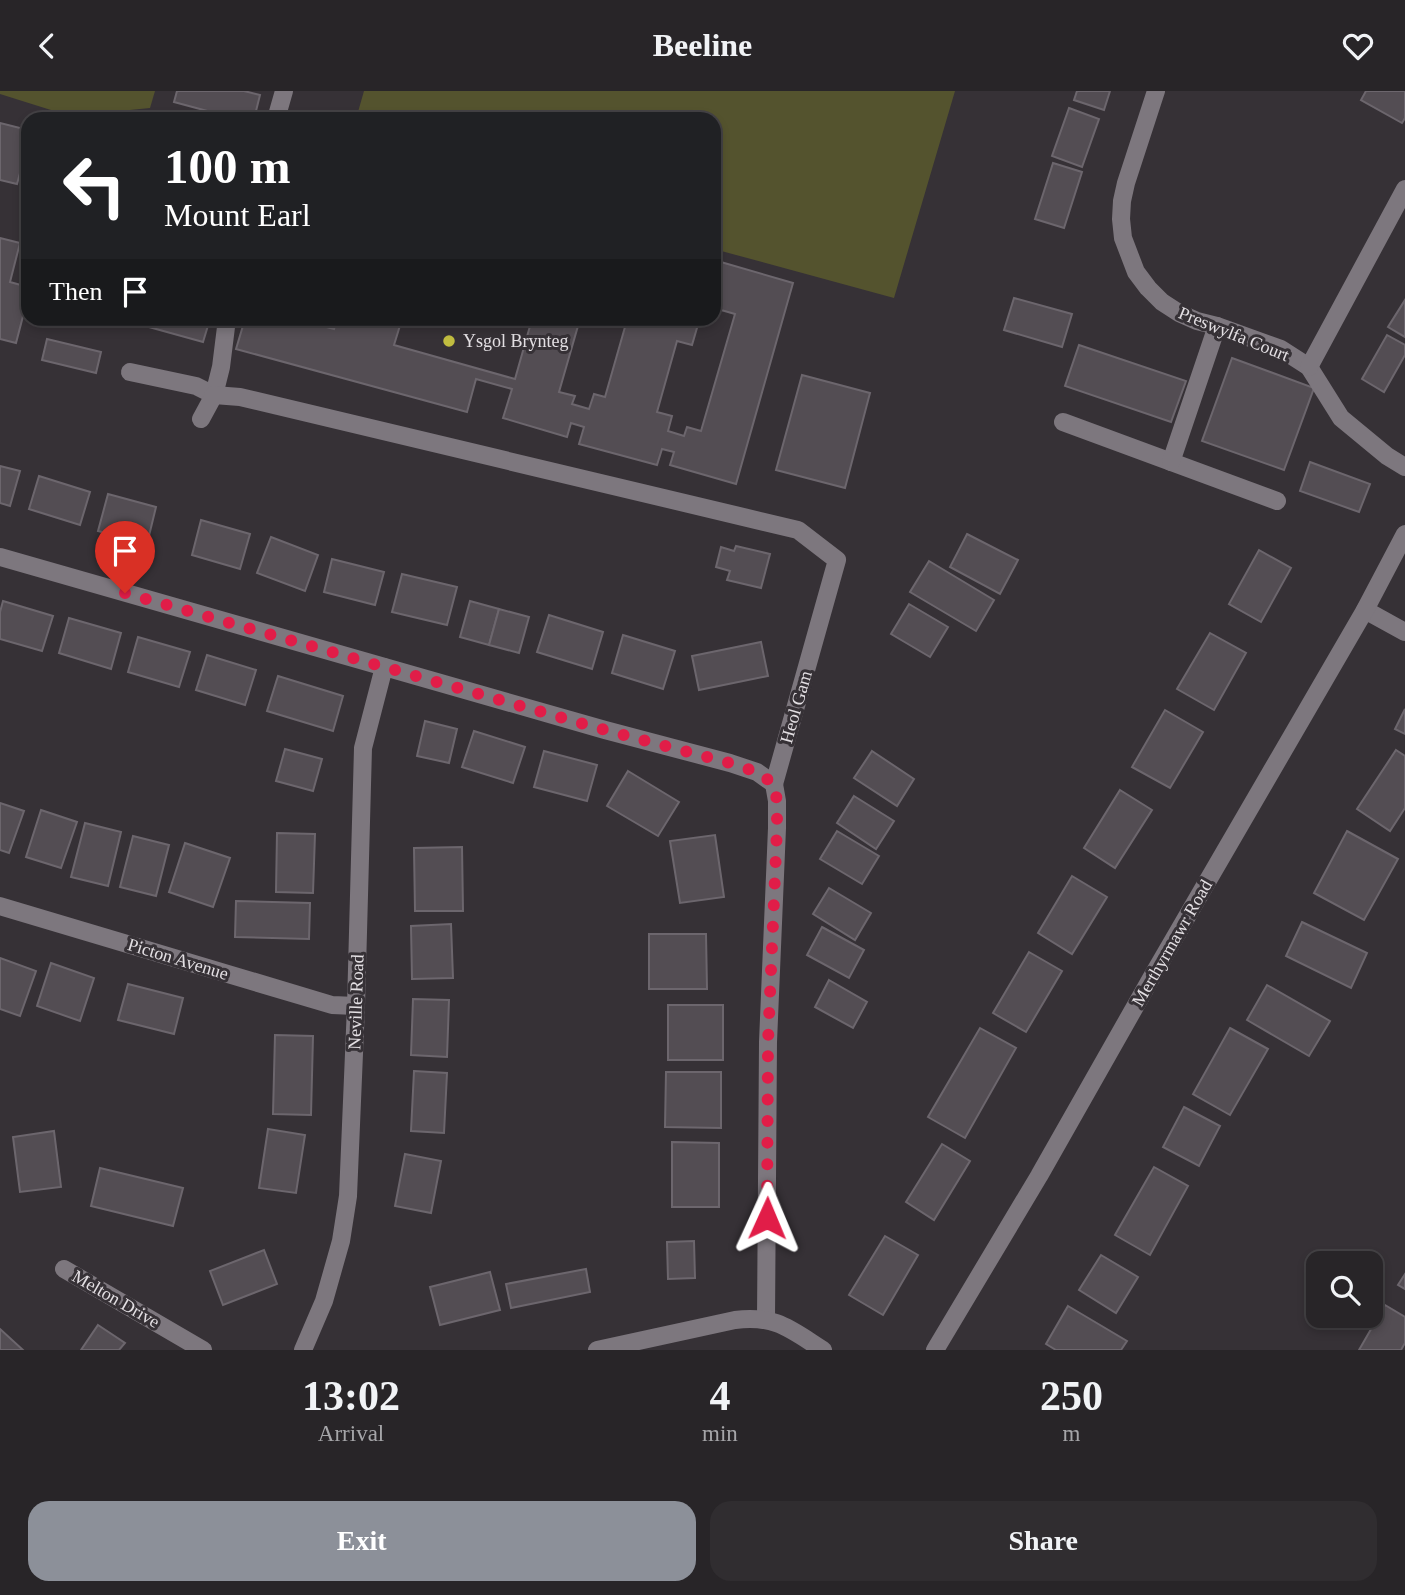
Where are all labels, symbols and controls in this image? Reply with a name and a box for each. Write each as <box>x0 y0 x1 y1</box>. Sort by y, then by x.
icon: back <box>28 27 66 65</box>
text: Beeline <box>653 27 752 63</box>
icon: heart <box>1339 27 1377 65</box>
text: 100 m <box>164 139 291 194</box>
icon: left <box>49 140 140 231</box>
text: Mount Earl <box>164 197 311 233</box>
icon: arrive <box>116 273 154 311</box>
text: Then <box>49 277 102 306</box>
street label: Preswylfa Court <box>1176 303 1292 365</box>
place label: Ysgol Brynteg <box>463 331 569 351</box>
marker: Ysgol Brynteg <box>441 333 457 349</box>
pin <box>95 521 155 593</box>
icon: arrive <box>106 532 144 570</box>
street label: Heol Gam <box>776 668 816 746</box>
street label: Merthyrmawr Road <box>1128 876 1216 1010</box>
street label: Picton Avenue <box>125 934 231 984</box>
street label: Neville Road <box>344 954 368 1050</box>
position arrow <box>730 1181 804 1255</box>
map controls <box>1306 1251 1383 1328</box>
button: search <box>1306 1251 1383 1328</box>
street label: Melton Drive <box>69 1266 163 1332</box>
text: 13:02 <box>302 1373 400 1419</box>
text: 4 <box>709 1373 730 1419</box>
text: 250 <box>1040 1373 1103 1419</box>
text: Arrival <box>318 1421 384 1446</box>
text: min <box>702 1421 738 1446</box>
text: m <box>1062 1421 1080 1446</box>
button: Exit <box>28 1501 696 1581</box>
button: Share <box>710 1501 1377 1581</box>

